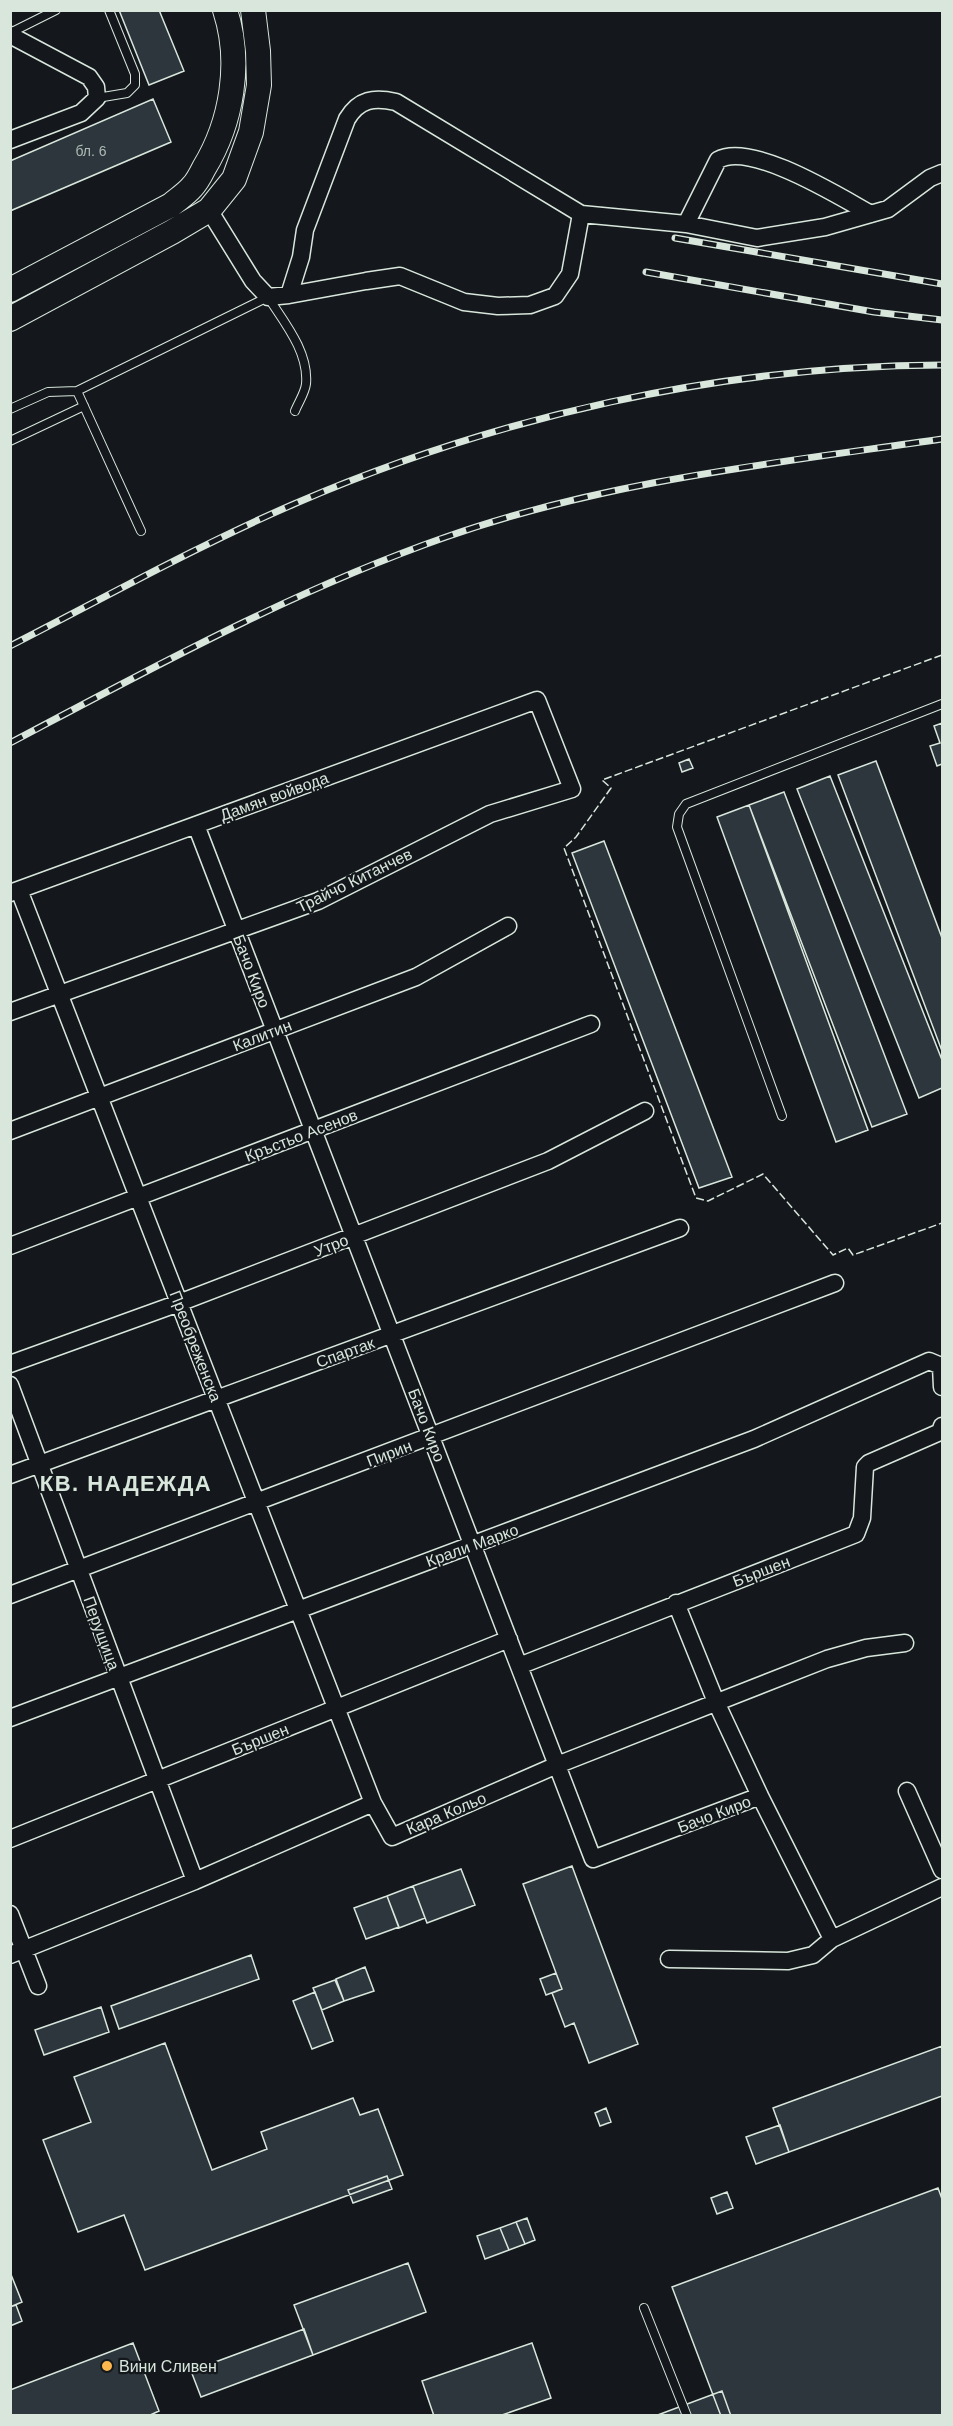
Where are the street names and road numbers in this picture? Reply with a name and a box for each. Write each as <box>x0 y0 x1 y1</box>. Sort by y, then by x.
street label: Дамян войвода <box>218 769 331 824</box>
street label: Трайчо Китанчев <box>294 845 415 916</box>
street label: Бачо Киро <box>230 932 273 1010</box>
street label: Калитин <box>230 1016 294 1054</box>
street label: Кръстьо Асенов <box>243 1106 360 1165</box>
street label: Утро <box>312 1231 351 1260</box>
street label: Преобреженска <box>167 1288 225 1404</box>
street label: Спартак <box>314 1334 378 1371</box>
street label: Бачо Киро <box>405 1386 448 1464</box>
street label: Пирин <box>364 1437 414 1470</box>
street label: Крали Марко <box>424 1521 521 1570</box>
street label: Бършен <box>730 1553 792 1590</box>
street label: Перущица <box>80 1594 123 1672</box>
street label: Бършен <box>229 1720 291 1759</box>
street label: Кара Кольо <box>404 1789 489 1838</box>
street label: Бачо Киро <box>675 1793 753 1836</box>

